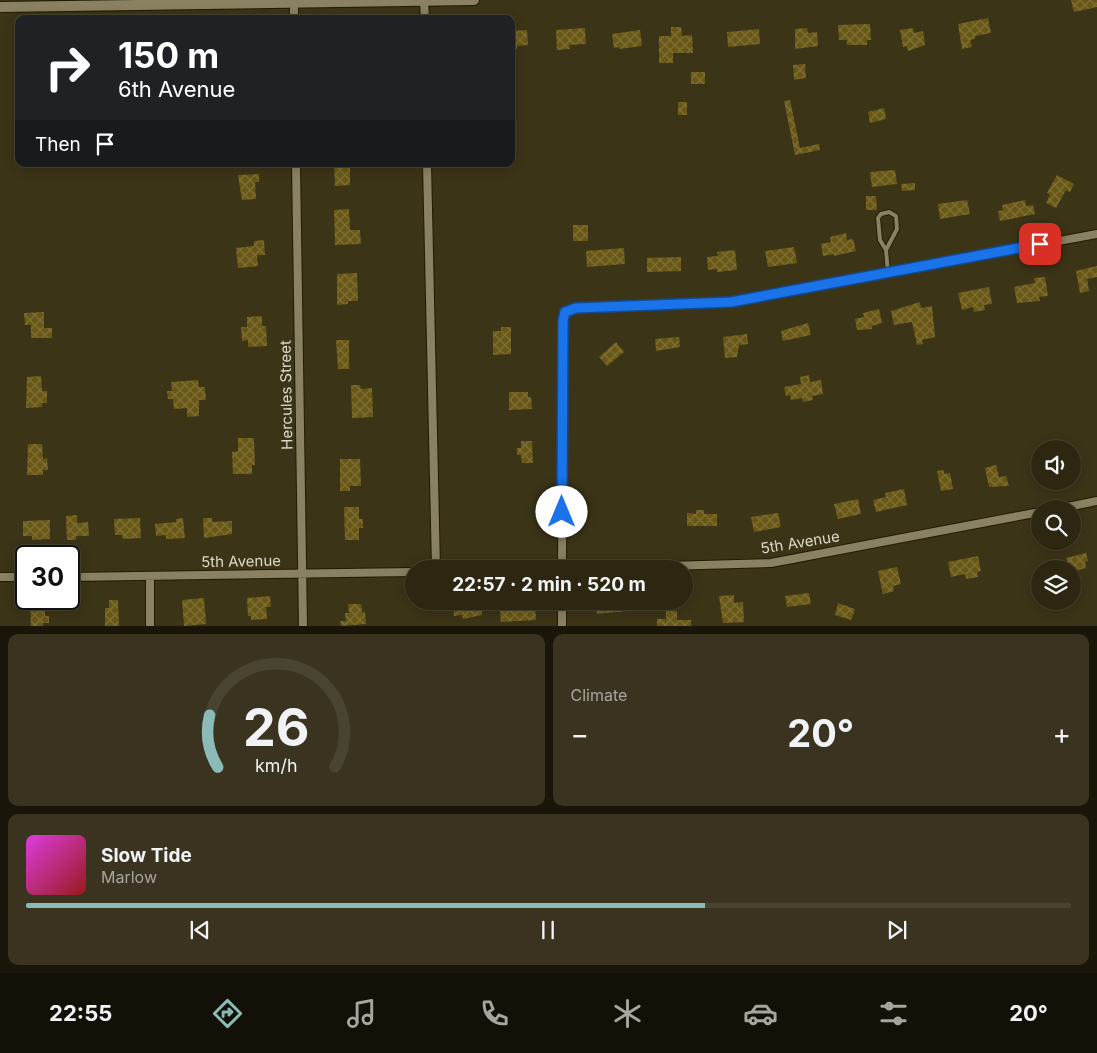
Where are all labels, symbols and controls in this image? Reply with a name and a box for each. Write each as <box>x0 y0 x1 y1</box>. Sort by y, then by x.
text: 150 m <box>118 34 219 76</box>
icon: right <box>35 35 100 100</box>
text: 6th Avenue <box>118 76 235 102</box>
icon: arrive <box>91 130 119 158</box>
text: Then <box>35 133 81 156</box>
pin <box>1019 223 1061 265</box>
icon: arrive <box>1026 230 1054 258</box>
street label: Hercules Street <box>276 340 296 450</box>
map controls <box>1031 440 1081 610</box>
button: sound <box>1031 440 1081 490</box>
position arrow <box>535 485 587 537</box>
button: search <box>1031 500 1081 550</box>
street label: 5th Avenue <box>759 526 841 558</box>
speed limit sign: 30 <box>15 545 80 610</box>
street label: 5th Avenue <box>201 551 281 571</box>
button: layers <box>1031 560 1081 610</box>
text: 22:57 · 2 min · 520 m <box>452 573 646 596</box>
text: Climate <box>571 685 627 705</box>
text: 26 <box>243 696 310 759</box>
text: 20° <box>787 710 854 756</box>
text: − <box>571 717 589 751</box>
text: + <box>1052 717 1071 751</box>
text: km/h <box>255 755 297 776</box>
text: Slow Tide <box>101 844 192 867</box>
text: Marlow <box>101 867 157 887</box>
icon: previous <box>186 916 214 944</box>
icon: pause <box>534 916 562 944</box>
icon: next <box>883 916 911 944</box>
icon: directions <box>210 996 245 1031</box>
icon: music <box>344 996 379 1031</box>
icon: phone <box>477 996 512 1031</box>
icon: climate <box>610 996 645 1031</box>
icon: car <box>743 996 778 1031</box>
icon: filters <box>876 996 911 1031</box>
text: 22:55 <box>49 1000 112 1026</box>
text: 20° <box>1009 1000 1048 1026</box>

